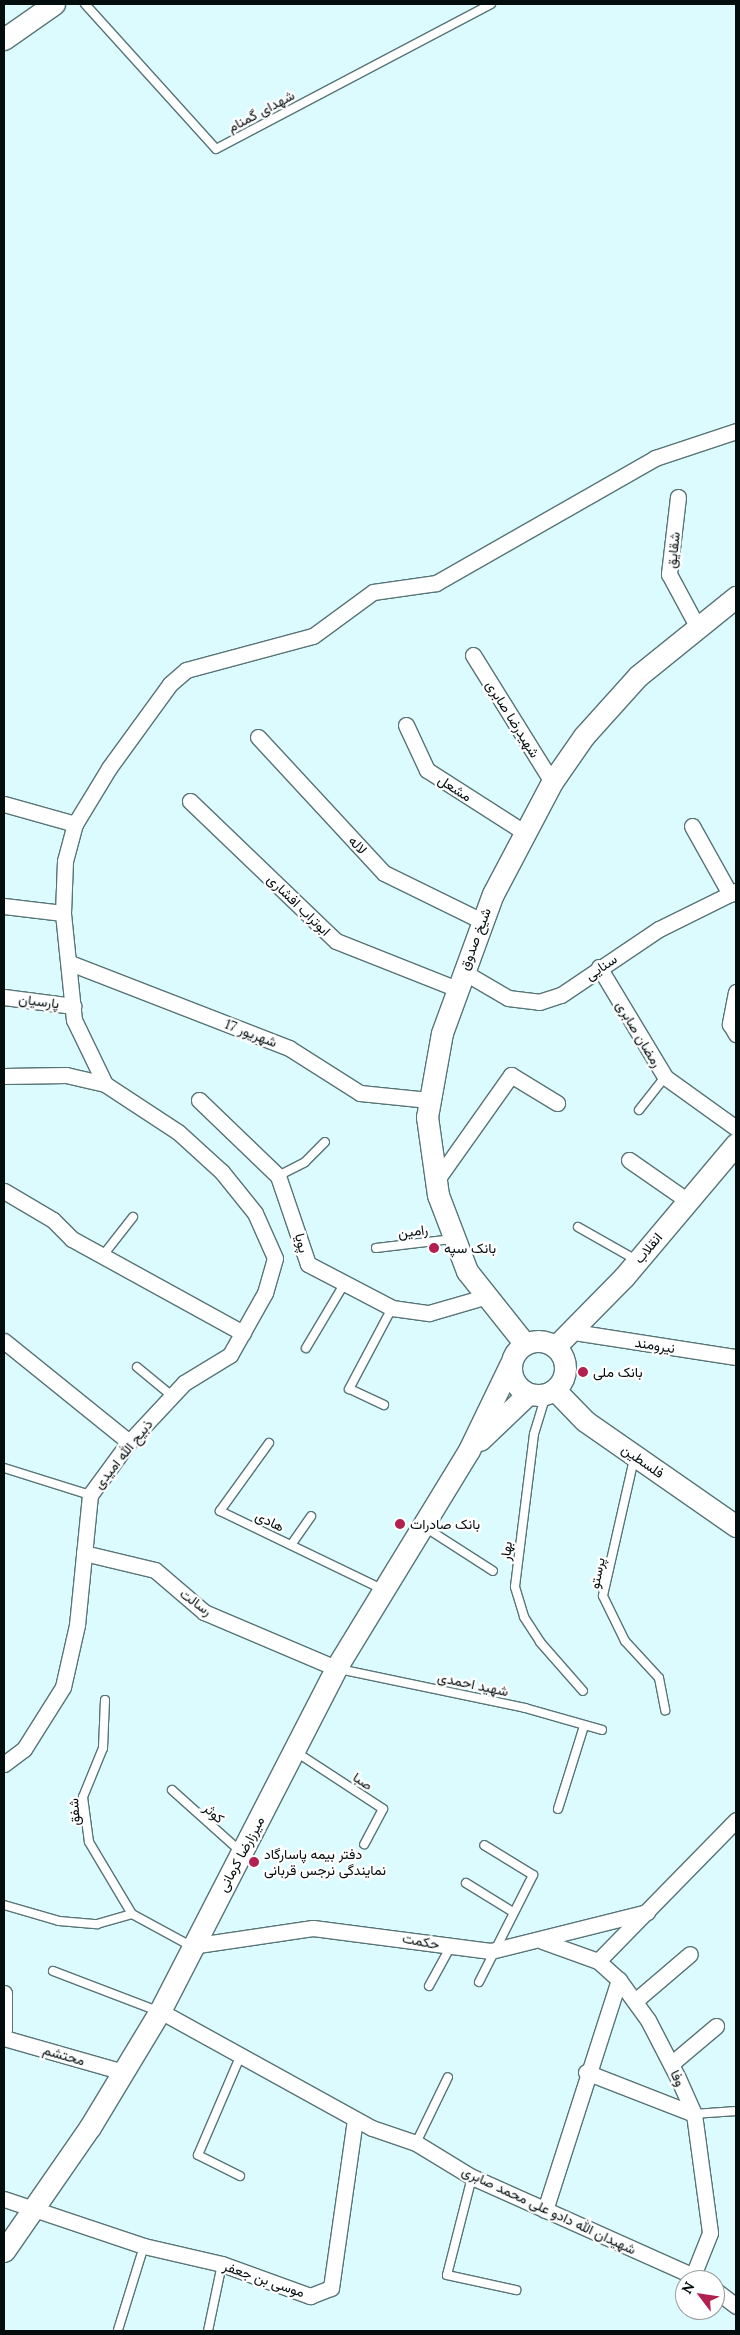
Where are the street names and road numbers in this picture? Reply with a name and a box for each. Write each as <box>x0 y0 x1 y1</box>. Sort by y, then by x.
street label: شهدای گمنام <box>225 86 297 136</box>
street label: شقایق <box>663 531 683 569</box>
street label: شهیدرضا صابری <box>483 677 543 761</box>
street label: مشعل <box>435 771 475 805</box>
street label: لاله <box>345 832 371 858</box>
street label: ابوتراب افشاری <box>264 871 334 939</box>
street label: شیخ صدوق <box>455 906 495 972</box>
street label: سنایی <box>582 950 620 984</box>
street label: پارسیان <box>18 990 60 1012</box>
street label: رمضان صابری <box>613 998 665 1070</box>
street label: 17 شهریور <box>222 1015 280 1051</box>
street label: رامین <box>397 1221 429 1241</box>
street label: انقلاب <box>630 1229 666 1267</box>
street label: پویا <box>292 1232 312 1254</box>
street label: نیرومند <box>634 1334 676 1356</box>
street label: ذبیح الله امیدی <box>90 1416 156 1492</box>
street label: فلسطین <box>619 1440 667 1482</box>
street label: هادی <box>253 1507 287 1535</box>
street label: بهار <box>497 1540 515 1562</box>
street label: پرستو <box>586 1556 608 1590</box>
street label: رسالت <box>177 1585 215 1619</box>
street label: شهید احمدی <box>436 1668 510 1700</box>
street label: صبا <box>350 1768 376 1794</box>
street label: شفق <box>65 1798 83 1826</box>
street label: کوثر <box>200 1799 228 1827</box>
street label: میرزارضا کرمانی <box>214 1814 268 1894</box>
street label: حکمت <box>401 1929 441 1953</box>
street label: محتشم <box>41 2041 87 2069</box>
street label: وفا <box>667 2067 689 2089</box>
street label: شهیدان الله دادو علی محمد صابری <box>459 2162 639 2258</box>
street label: موسی بن جعفر <box>221 2257 307 2301</box>

